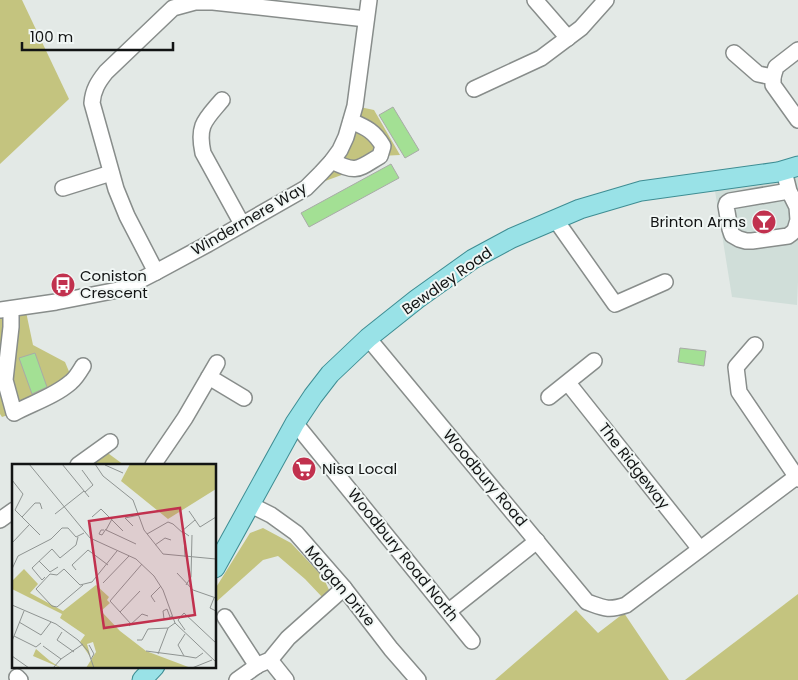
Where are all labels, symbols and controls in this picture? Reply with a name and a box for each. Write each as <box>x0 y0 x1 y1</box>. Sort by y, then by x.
scale bar <box>22 20 174 52</box>
text: 100 m <box>30 26 73 47</box>
street label: Windermere Way <box>187 177 311 260</box>
bar icon: Brinton Arms <box>751 209 777 235</box>
place label: Brinton Arms <box>650 211 746 232</box>
street label: Bewdley Road <box>398 242 496 319</box>
place label: Coniston Crescent <box>80 265 148 303</box>
bus stop icon: Coniston Crescent <box>50 272 76 298</box>
street label: The Ridgeway <box>594 418 675 514</box>
street label: Woodbury Road <box>439 425 532 531</box>
supermarket icon: Nisa Local <box>291 456 317 482</box>
place label: Nisa Local <box>322 458 397 479</box>
inset map <box>12 464 216 668</box>
street label: Woodbury Road North <box>343 484 464 626</box>
street label: Morgan Drive <box>300 541 380 631</box>

